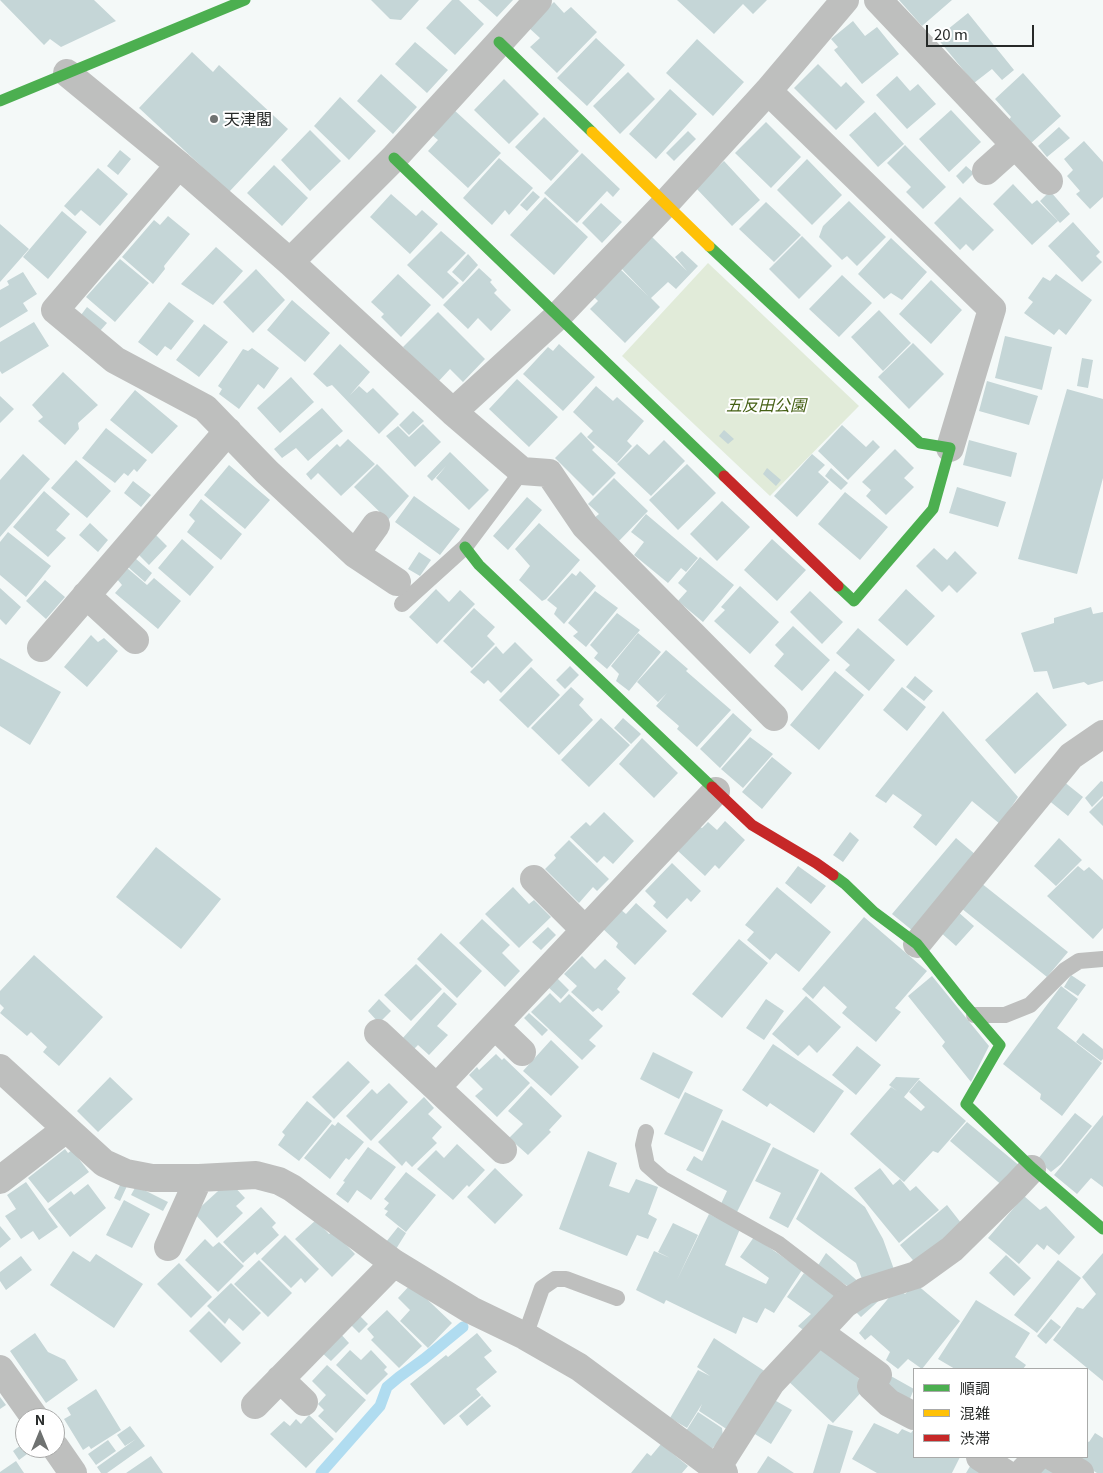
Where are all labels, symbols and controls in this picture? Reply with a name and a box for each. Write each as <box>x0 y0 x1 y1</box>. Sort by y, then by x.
scale bar <box>928 15 1036 47</box>
text: 20 m <box>934 23 968 44</box>
place label: 天津閣 <box>224 109 272 129</box>
marker: 天津閣 <box>208 113 220 125</box>
park label: 五反田公園 <box>726 395 806 415</box>
legend <box>913 1368 1088 1458</box>
text: 順調 <box>960 1377 990 1398</box>
text: 混雑 <box>960 1402 990 1423</box>
north arrow <box>15 1408 65 1458</box>
text: N <box>35 1409 45 1429</box>
text: 渋滞 <box>960 1427 990 1448</box>

